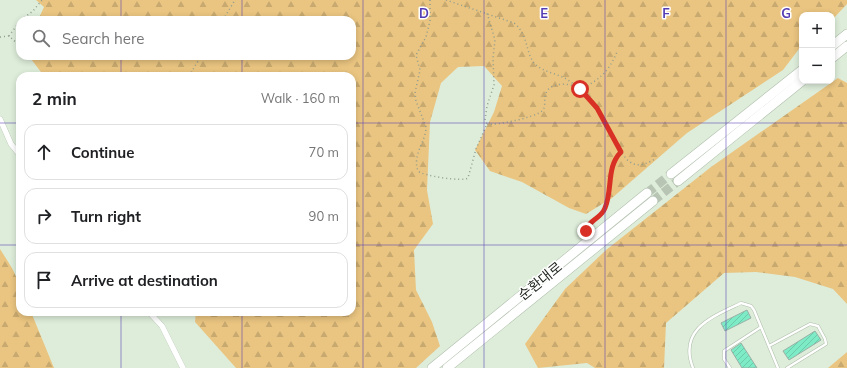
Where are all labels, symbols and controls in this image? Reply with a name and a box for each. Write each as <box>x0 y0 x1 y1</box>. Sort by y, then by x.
text: D <box>419 5 429 21</box>
text: E <box>540 5 548 21</box>
text: F <box>662 5 670 21</box>
text: G <box>781 5 791 21</box>
map controls <box>799 12 835 84</box>
button: + <box>799 12 835 48</box>
search box <box>16 16 356 60</box>
icon: search <box>30 27 52 49</box>
text: Search here <box>62 29 144 48</box>
button: − <box>799 48 835 84</box>
route start <box>571 80 589 98</box>
text: 2 min <box>32 88 77 109</box>
text: Walk · 160 m <box>261 90 340 106</box>
icon: ahead <box>33 141 55 163</box>
text: Continue <box>71 143 134 162</box>
text: 70 m <box>309 144 339 160</box>
icon: right <box>33 205 55 227</box>
text: Turn right <box>71 207 141 226</box>
text: 90 m <box>309 208 339 224</box>
route end <box>577 222 595 240</box>
street label: 순환대로 <box>514 258 566 304</box>
icon: arrive <box>33 269 55 291</box>
text: Arrive at destination <box>71 271 218 290</box>

